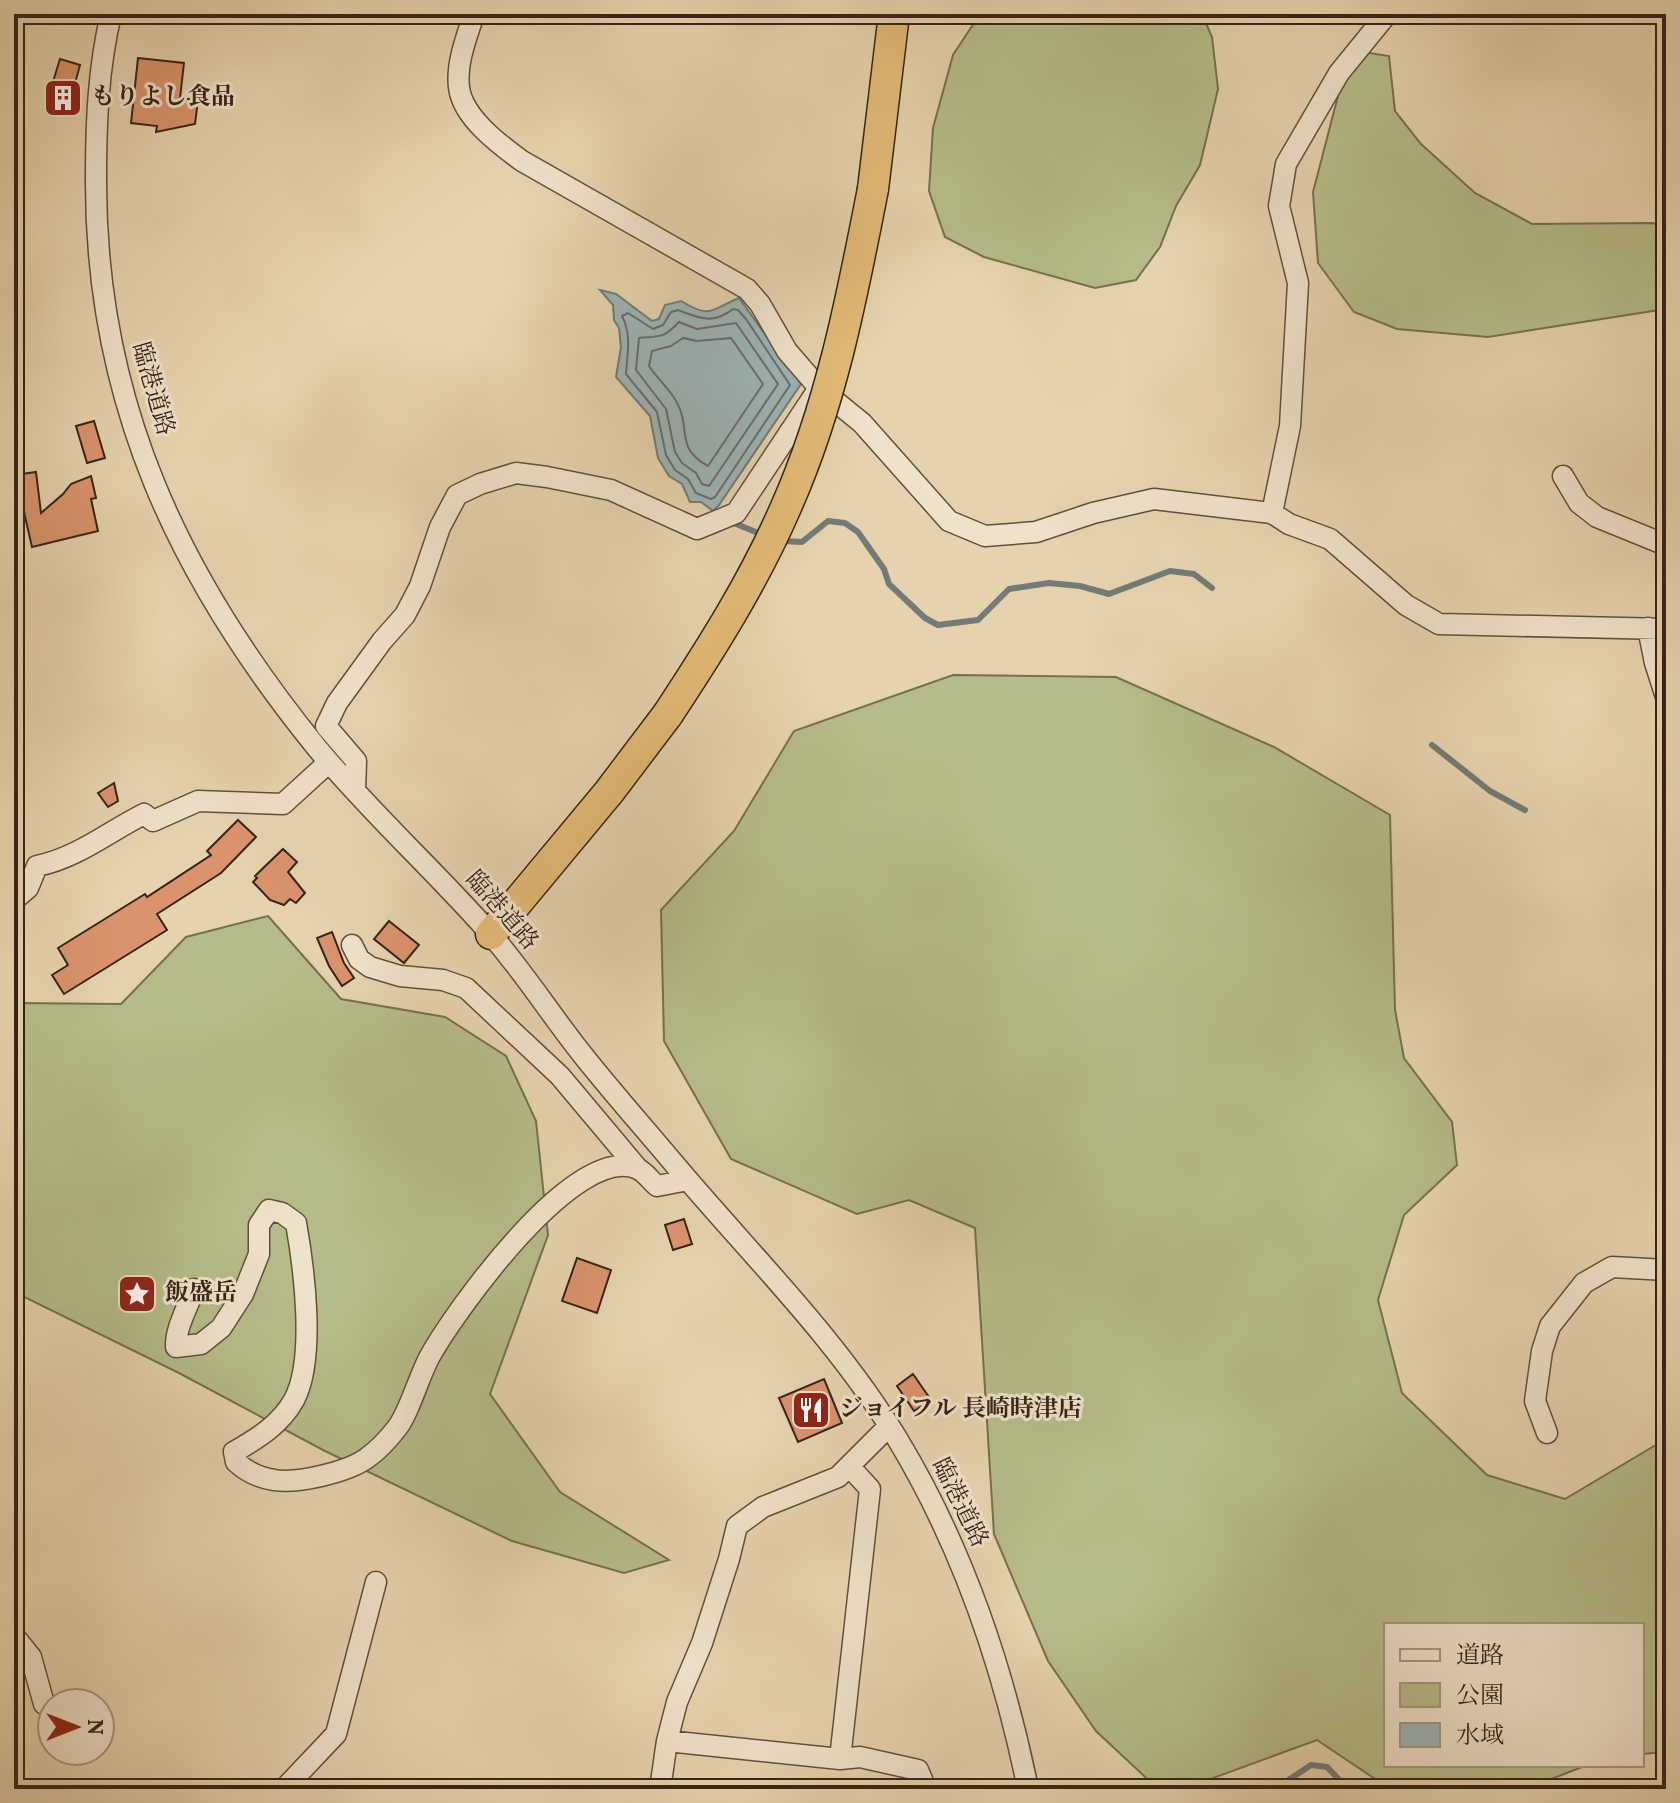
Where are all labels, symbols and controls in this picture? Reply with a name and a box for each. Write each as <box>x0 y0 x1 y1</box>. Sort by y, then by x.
building icon: もりよし食品 <box>42 77 84 119</box>
place label: もりよし食品 <box>91 81 235 115</box>
street label: 臨港道路 <box>122 338 182 440</box>
street label: 臨港道路 <box>457 864 545 958</box>
place icon: 飯盛岳 <box>116 1273 158 1315</box>
place label: 飯盛岳 <box>165 1277 237 1311</box>
restaurant icon: ジョイフル 長崎時津店 <box>790 1389 832 1431</box>
place label: ジョイフル 長崎時津店 <box>839 1393 1082 1427</box>
street label: 臨港道路 <box>923 1452 995 1554</box>
legend <box>1384 1623 1644 1767</box>
text: 道路 <box>1456 1640 1504 1674</box>
text: 公園 <box>1456 1680 1504 1714</box>
north arrow <box>36 1687 116 1767</box>
text: N <box>78 1719 109 1735</box>
text: 水域 <box>1456 1720 1504 1754</box>

